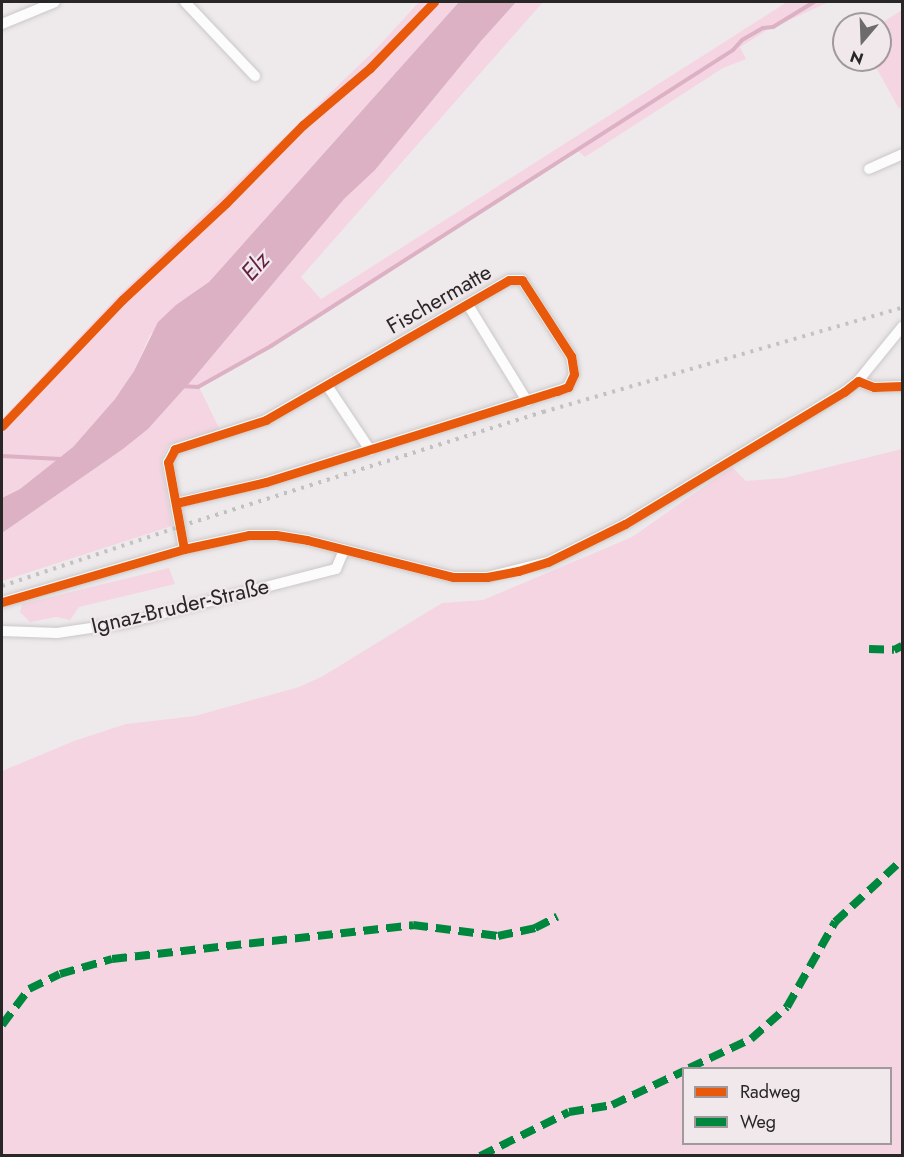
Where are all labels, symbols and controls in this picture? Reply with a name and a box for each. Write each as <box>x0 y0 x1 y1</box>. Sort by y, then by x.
north arrow <box>832 12 892 72</box>
text: N <box>847 45 866 71</box>
water label: Elz <box>235 246 275 286</box>
street label: Fischermatte <box>382 259 496 339</box>
street label: Ignaz-Bruder-Straße <box>89 573 271 639</box>
legend <box>682 1067 892 1145</box>
text: Radweg <box>740 1079 801 1105</box>
text: Weg <box>740 1109 776 1135</box>

